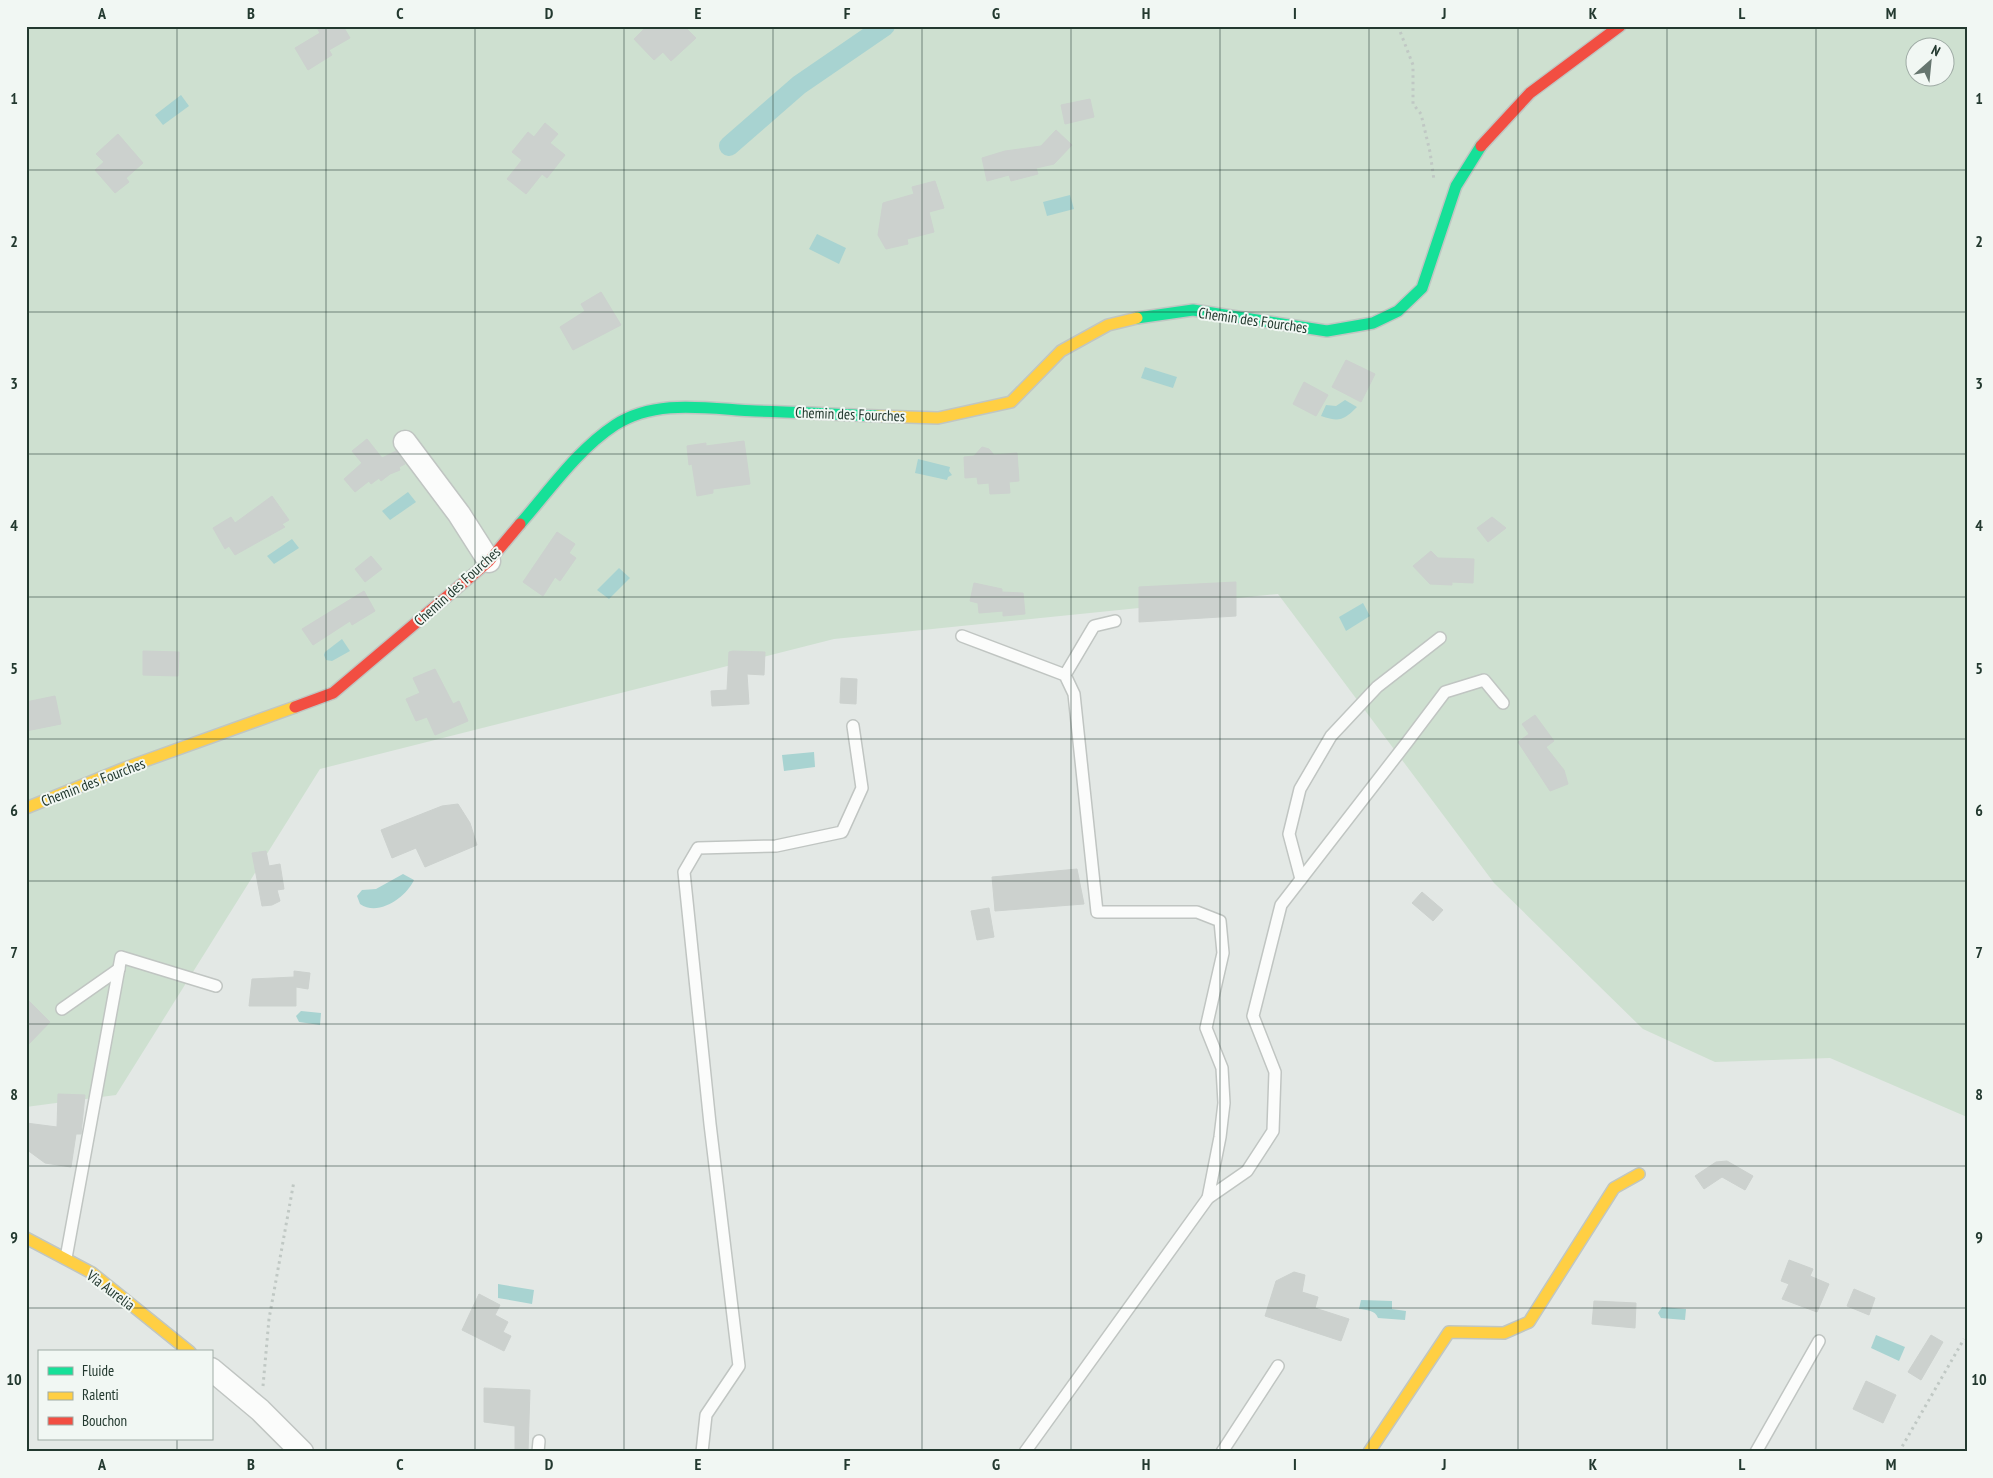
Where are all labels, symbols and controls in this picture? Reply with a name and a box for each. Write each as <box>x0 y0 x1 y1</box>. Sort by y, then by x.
text: A <box>97 3 107 23</box>
text: B <box>247 3 255 23</box>
text: C <box>396 3 404 23</box>
text: D <box>545 3 554 23</box>
text: E <box>695 3 702 23</box>
text: F <box>844 3 851 23</box>
text: G <box>992 3 1000 23</box>
text: H <box>1142 3 1150 23</box>
text: I <box>1293 3 1297 23</box>
text: J <box>1441 3 1446 23</box>
text: K <box>1589 3 1598 23</box>
text: L <box>1739 3 1746 23</box>
text: M <box>1886 3 1896 23</box>
north arrow <box>1906 38 1956 88</box>
text: N <box>1928 41 1943 60</box>
text: 1 <box>10 88 18 108</box>
text: 1 <box>1975 88 1983 108</box>
text: 2 <box>10 231 18 251</box>
text: 2 <box>1975 231 1983 251</box>
street label: Chemin des Fourches <box>1197 303 1309 337</box>
text: 3 <box>10 373 18 393</box>
text: 3 <box>1975 373 1983 393</box>
street label: Chemin des Fourches <box>795 403 905 425</box>
text: 4 <box>10 515 18 535</box>
text: 4 <box>1975 515 1983 535</box>
street label: Chemin des Fourches <box>410 542 504 630</box>
text: 5 <box>10 658 18 678</box>
text: 5 <box>1975 658 1983 678</box>
street label: Chemin des Fourches <box>38 753 148 811</box>
text: 6 <box>10 800 18 820</box>
text: 6 <box>1975 800 1983 820</box>
text: 7 <box>10 942 18 962</box>
text: 7 <box>1975 942 1983 962</box>
text: 8 <box>10 1084 18 1104</box>
text: 8 <box>1975 1084 1983 1104</box>
text: 9 <box>10 1227 18 1247</box>
text: 9 <box>1975 1227 1983 1247</box>
street label: Via Aurelia <box>82 1265 139 1314</box>
legend <box>38 1350 212 1440</box>
text: Fluide <box>82 1361 114 1380</box>
text: 10 <box>6 1369 22 1389</box>
text: 10 <box>1971 1369 1987 1389</box>
text: Ralenti <box>82 1385 119 1404</box>
text: Bouchon <box>82 1411 127 1430</box>
text: A <box>97 1454 107 1474</box>
text: B <box>247 1454 255 1474</box>
text: C <box>396 1454 404 1474</box>
text: D <box>545 1454 554 1474</box>
text: E <box>695 1454 702 1474</box>
text: F <box>844 1454 851 1474</box>
text: G <box>992 1454 1000 1474</box>
text: H <box>1142 1454 1150 1474</box>
text: I <box>1293 1454 1297 1474</box>
text: J <box>1441 1454 1446 1474</box>
text: K <box>1589 1454 1598 1474</box>
text: L <box>1739 1454 1746 1474</box>
text: M <box>1886 1454 1896 1474</box>

